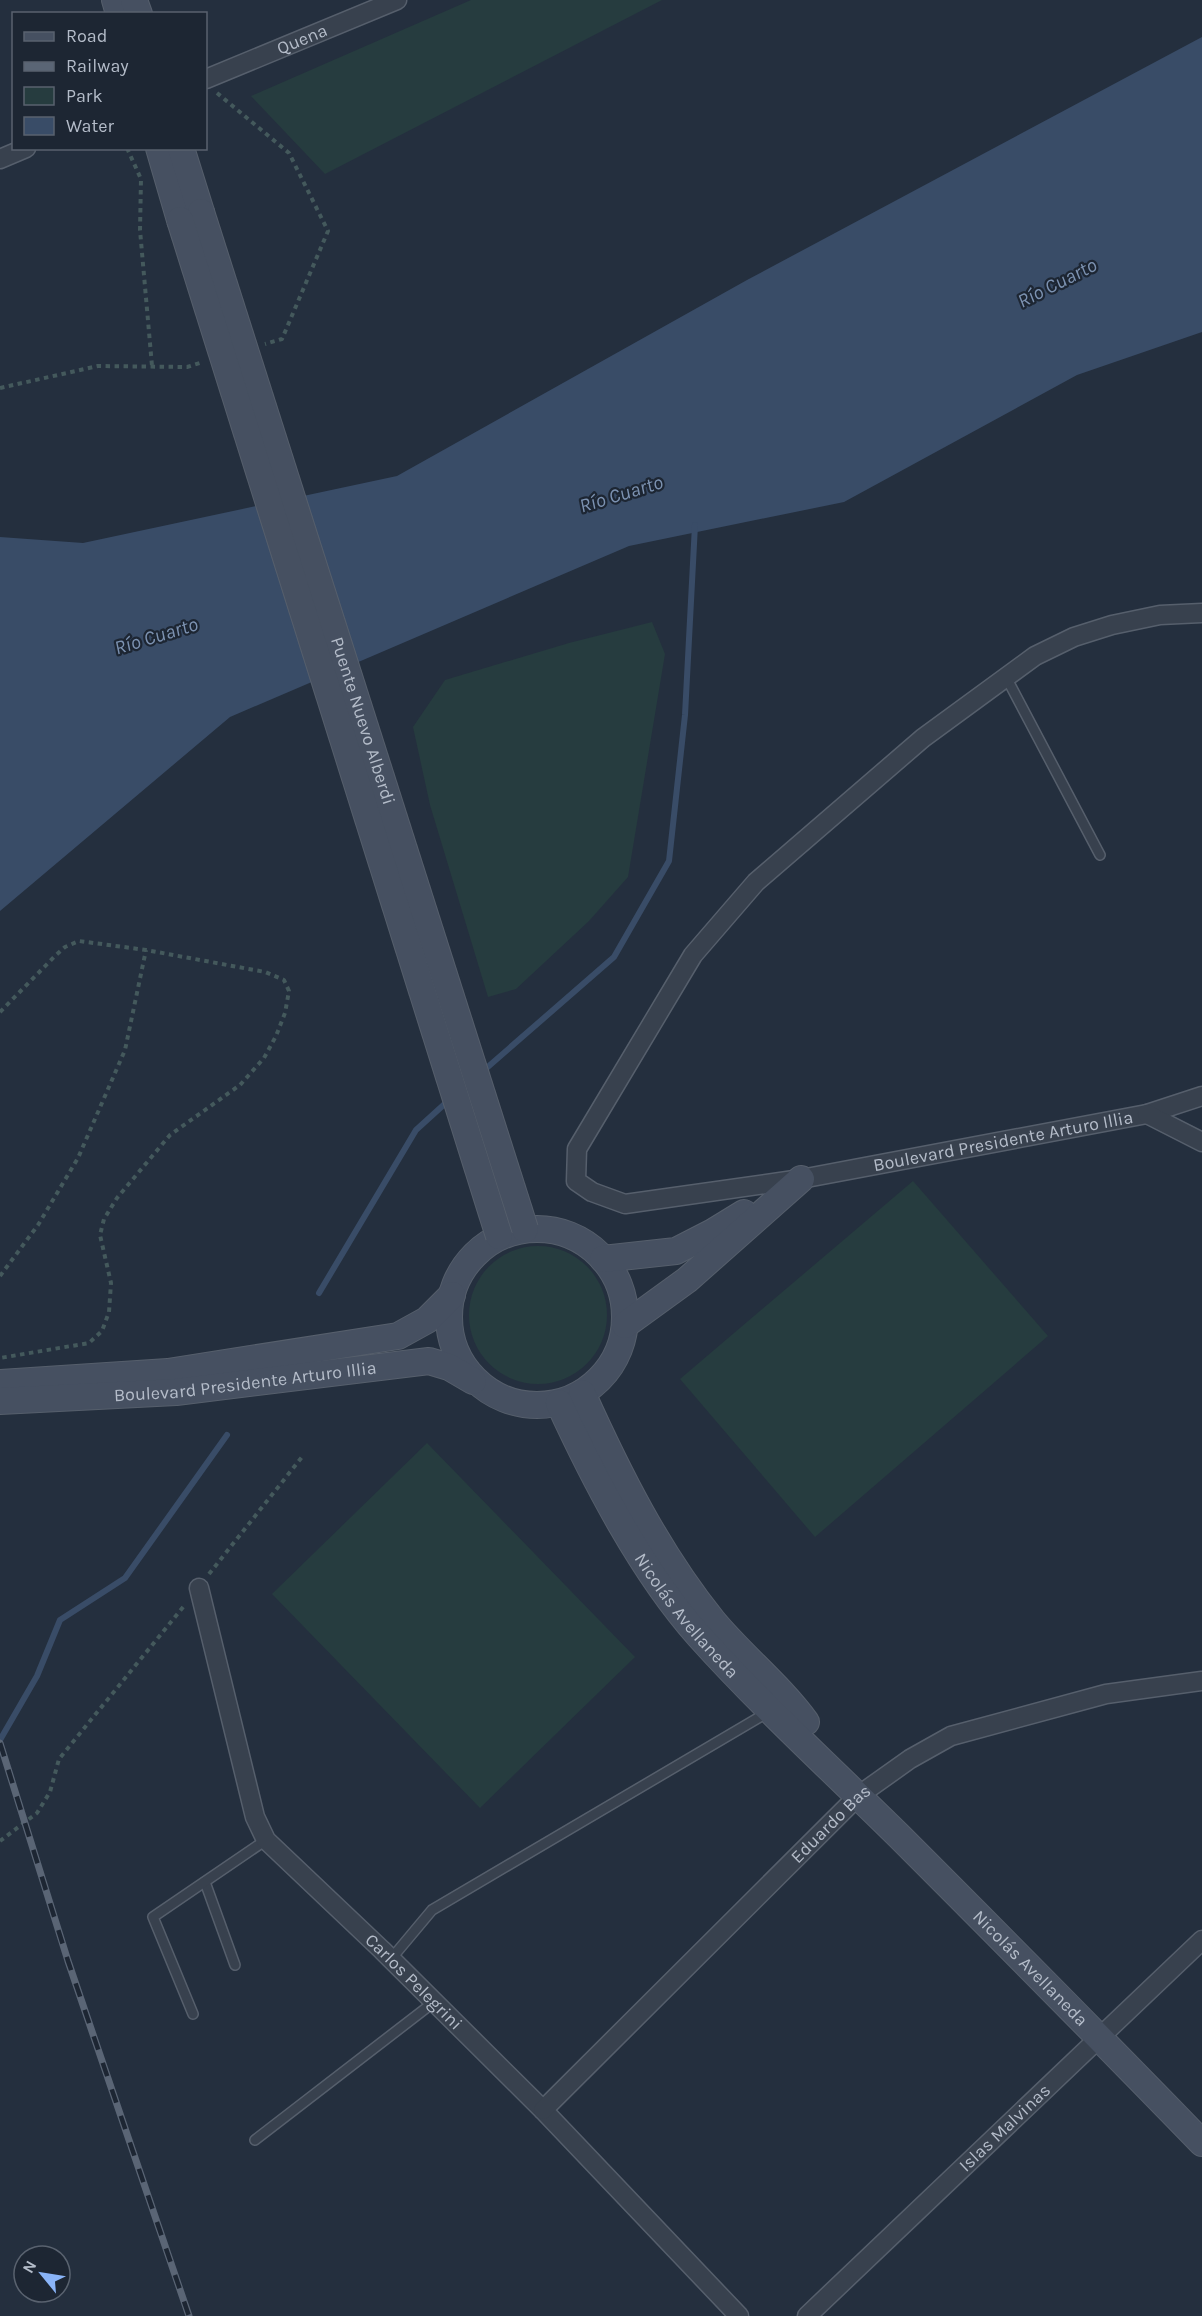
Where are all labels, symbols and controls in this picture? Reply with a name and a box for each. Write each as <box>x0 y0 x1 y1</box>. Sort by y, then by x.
legend <box>12 12 207 150</box>
street label: Quena <box>274 19 331 59</box>
text: Road <box>66 25 107 47</box>
text: Railway <box>66 55 129 77</box>
text: Park <box>66 85 103 107</box>
text: Water <box>66 115 114 137</box>
water label: Río Cuarto <box>1013 253 1101 313</box>
water label: Río Cuarto <box>577 470 666 518</box>
water label: Río Cuarto <box>112 612 201 660</box>
street label: Puente Nuevo Alberdi <box>326 634 400 807</box>
street label: Boulevard Presidente Arturo Illia <box>871 1106 1135 1176</box>
street label: Boulevard Presidente Arturo Illia <box>113 1357 378 1406</box>
street label: Nicolás Avellaneda <box>630 1549 743 1683</box>
street label: Eduardo Bas <box>786 1780 875 1868</box>
street label: Nicolás Avellaneda <box>968 1906 1093 2031</box>
street label: Carlos Pelegrini <box>361 1929 467 2035</box>
street label: Islas Malvinas <box>954 2079 1055 2176</box>
north arrow <box>12 2244 72 2304</box>
text: N <box>18 2257 41 2276</box>

